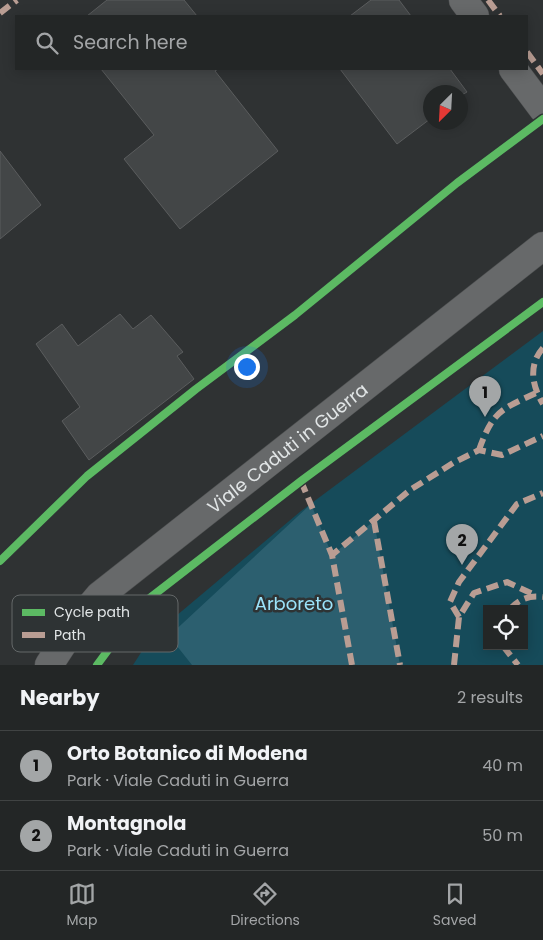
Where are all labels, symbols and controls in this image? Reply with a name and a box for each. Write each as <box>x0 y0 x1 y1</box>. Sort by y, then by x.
search box <box>15 15 528 70</box>
icon: search <box>33 29 61 57</box>
text: Search here <box>73 29 187 56</box>
north arrow <box>423 85 468 130</box>
your location <box>234 354 260 380</box>
pin: 1 <box>469 376 501 417</box>
street label: Viale Caduti in Guerra <box>202 377 373 519</box>
pin: 2 <box>446 524 478 565</box>
park label: Arboreto <box>255 591 333 616</box>
legend <box>12 595 178 652</box>
text: Cycle path <box>54 602 130 622</box>
map controls <box>483 605 528 650</box>
button: locate <box>483 605 528 650</box>
text: Path <box>54 625 86 645</box>
text: Nearby <box>20 683 100 712</box>
text: 2 results <box>457 686 523 709</box>
text: Orto Botanico di Modena <box>67 740 308 767</box>
text: 1 <box>33 754 39 777</box>
text: 40 m <box>482 754 523 777</box>
text: Park · Viale Caduti in Guerra <box>67 769 289 792</box>
text: Montagnola <box>67 810 186 837</box>
text: 2 <box>31 824 41 847</box>
text: 50 m <box>482 824 523 847</box>
text: Park · Viale Caduti in Guerra <box>67 839 289 862</box>
tab: Map <box>66 880 97 931</box>
tab: Directions <box>230 880 300 931</box>
tab: Saved <box>433 880 477 931</box>

